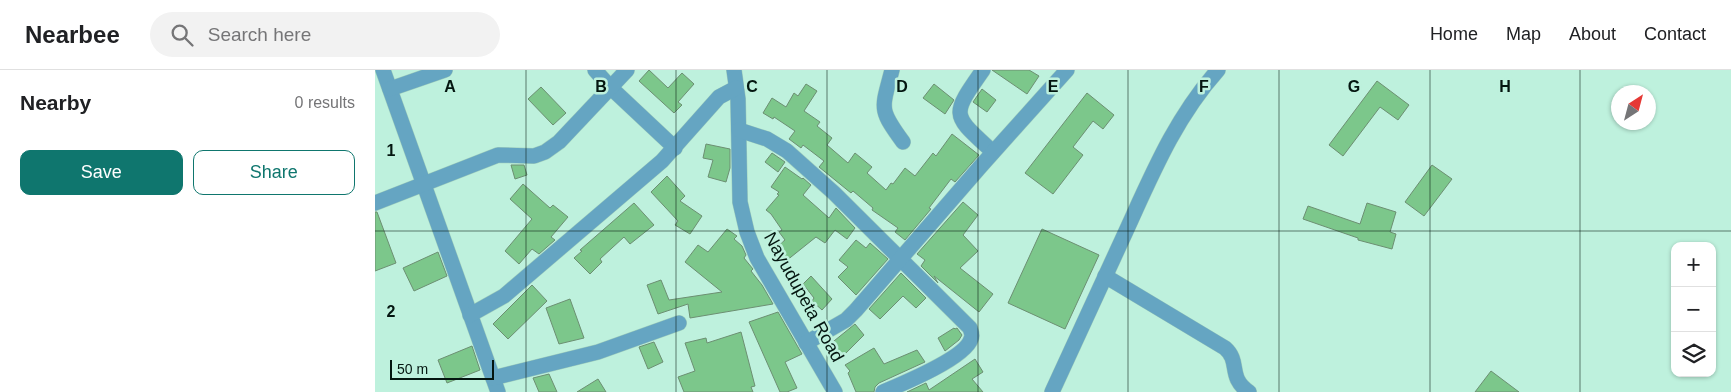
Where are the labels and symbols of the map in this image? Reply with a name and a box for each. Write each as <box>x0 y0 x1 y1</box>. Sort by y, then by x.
text: A <box>444 78 456 95</box>
text: B <box>595 78 607 95</box>
text: C <box>746 78 758 95</box>
text: D <box>896 78 908 95</box>
text: E <box>1048 78 1059 95</box>
text: F <box>1199 78 1209 95</box>
text: G <box>1348 78 1360 95</box>
text: H <box>1499 78 1511 95</box>
north arrow <box>1611 85 1656 130</box>
text: 1 <box>387 142 396 159</box>
street label: Nayudupeta Road <box>760 229 848 365</box>
text: 2 <box>387 303 396 320</box>
scale bar <box>390 357 494 380</box>

